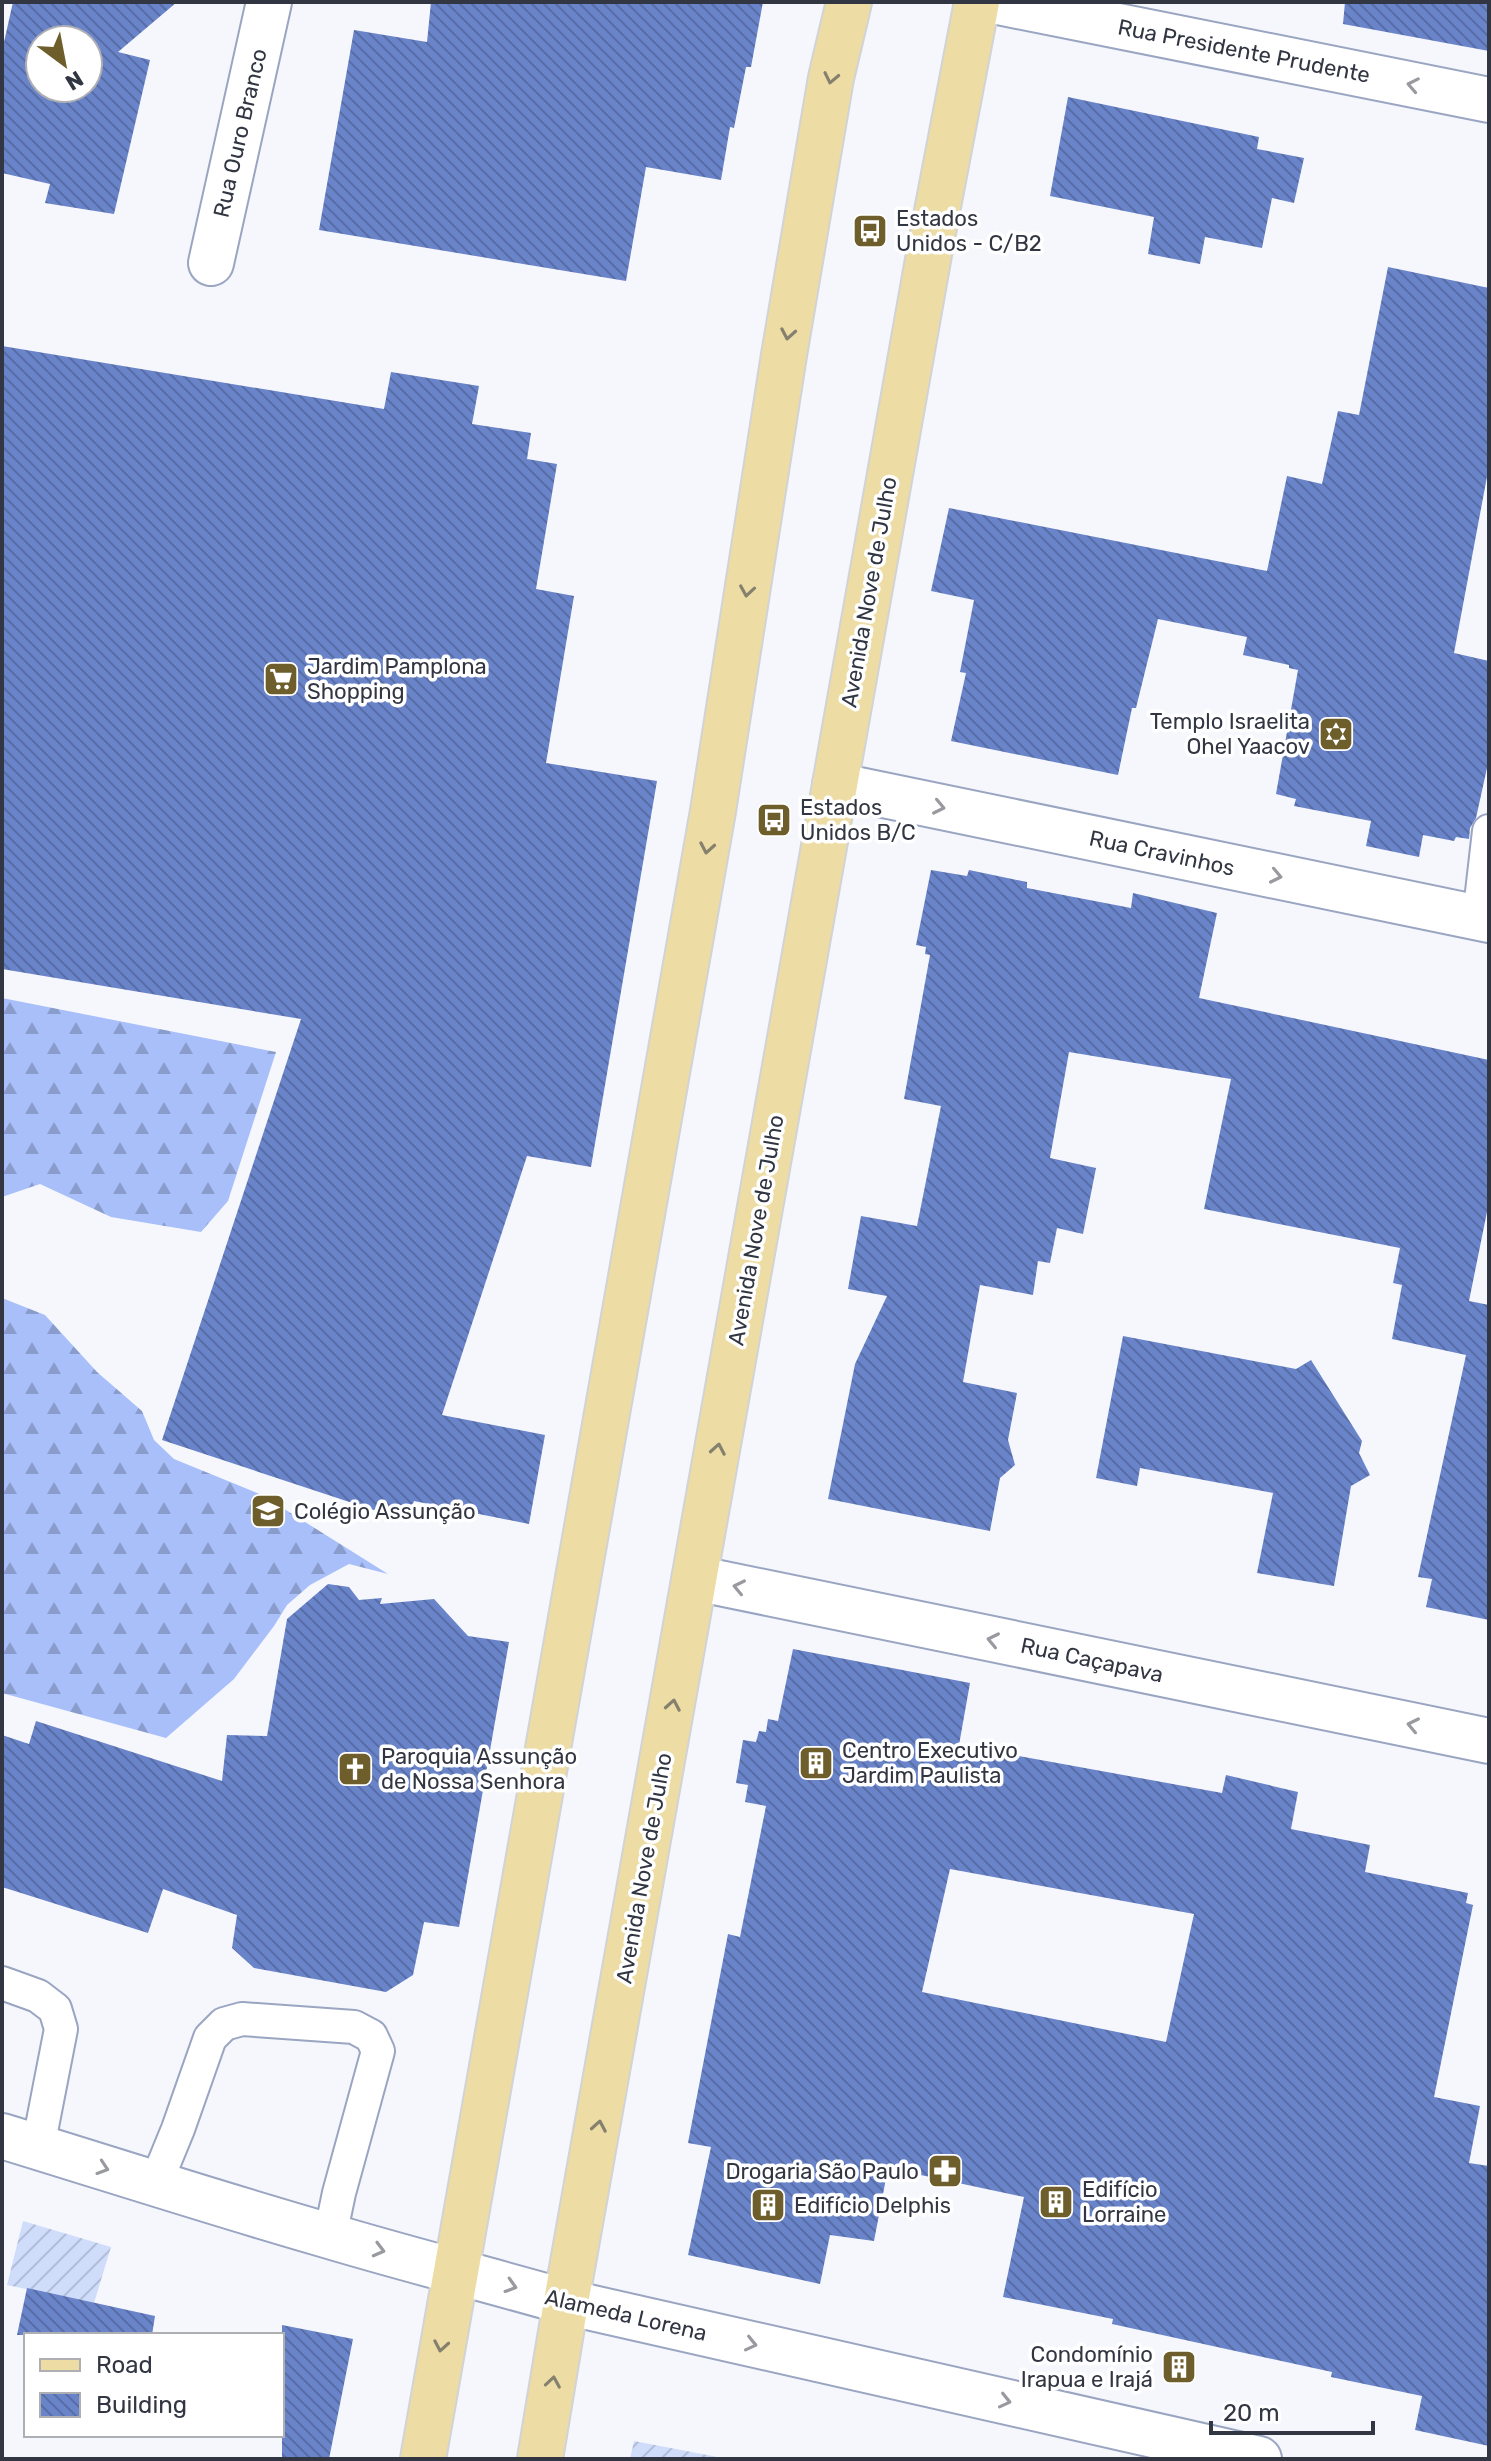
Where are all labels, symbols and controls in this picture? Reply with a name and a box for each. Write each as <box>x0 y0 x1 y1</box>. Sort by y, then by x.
street label: Rua Presidente Prudente <box>1116 13 1372 89</box>
north arrow <box>24 24 104 104</box>
street label: Rua Ouro Branco <box>207 46 273 220</box>
text: N <box>60 65 88 96</box>
one-way arrow <box>823 71 840 84</box>
one-way arrow <box>1406 77 1419 94</box>
place label: Estados Unidos - C/B2 <box>896 205 1042 257</box>
bus stop icon: Estados Unidos - C/B2 <box>851 212 889 250</box>
one-way arrow <box>780 327 797 341</box>
street label: Avenida Nove de Julho <box>835 475 903 709</box>
one-way arrow <box>740 584 757 598</box>
place label: Jardim Pamplona Shopping <box>307 653 487 705</box>
supermarket icon: Jardim Pamplona Shopping <box>262 660 300 698</box>
place label: Templo Israelita Ohel Yaacov <box>1150 708 1310 760</box>
synagogue icon: Templo Israelita Ohel Yaacov <box>1317 715 1355 753</box>
place label: Estados Unidos B/C <box>800 794 916 846</box>
one-way arrow <box>931 798 945 815</box>
bus stop icon: Estados Unidos B/C <box>755 801 793 839</box>
street label: Rua Cravinhos <box>1087 824 1237 882</box>
one-way arrow <box>699 841 716 855</box>
one-way arrow <box>1268 867 1282 884</box>
street label: Avenida Nove de Julho <box>722 1113 790 1347</box>
one-way arrow <box>708 1442 725 1455</box>
school or university icon: Colégio Assunção <box>249 1492 287 1530</box>
place label: Colégio Assunção <box>294 1498 476 1525</box>
one-way arrow <box>732 1579 746 1596</box>
one-way arrow <box>987 1632 1001 1649</box>
street label: Rua Caçapava <box>1018 1632 1166 1688</box>
one-way arrow <box>663 1698 680 1711</box>
one-way arrow <box>1406 1718 1419 1735</box>
place label: Centro Executivo Jardim Paulista <box>842 1737 1018 1789</box>
place label: Paroquia Assunção de Nossa Senhora <box>381 1743 577 1795</box>
building icon: Centro Executivo Jardim Paulista <box>797 1744 835 1782</box>
church icon: Paroquia Assunção de Nossa Senhora <box>336 1750 374 1788</box>
street label: Avenida Nove de Julho <box>610 1751 678 1985</box>
one-way arrow <box>589 2119 606 2133</box>
pharmacy icon: Drogaria São Paulo <box>926 2152 964 2190</box>
place label: Drogaria São Paulo <box>725 2158 919 2185</box>
one-way arrow <box>96 2159 109 2175</box>
place label: Edifício Lorraine <box>1082 2176 1166 2228</box>
building icon: Edifício Lorraine <box>1037 2183 1075 2221</box>
building icon: Edifício Delphis <box>749 2186 787 2224</box>
place label: Edifício Delphis <box>794 2192 951 2219</box>
one-way arrow <box>372 2240 386 2257</box>
one-way arrow <box>503 2277 517 2293</box>
street label: Alameda Lorena <box>542 2283 710 2347</box>
legend <box>24 2333 284 2437</box>
one-way arrow <box>744 2335 758 2352</box>
one-way arrow <box>434 2340 451 2353</box>
place label: Condomínio Irapua e Irajá <box>1021 2341 1153 2393</box>
building icon: Condomínio Irapua e Irajá <box>1160 2348 1198 2386</box>
text: Road <box>96 2351 153 2379</box>
one-way arrow <box>544 2375 561 2389</box>
scale bar <box>1211 2385 1373 2435</box>
text: Building <box>96 2391 187 2419</box>
one-way arrow <box>997 2392 1011 2409</box>
text: 20 m <box>1223 2399 1280 2427</box>

